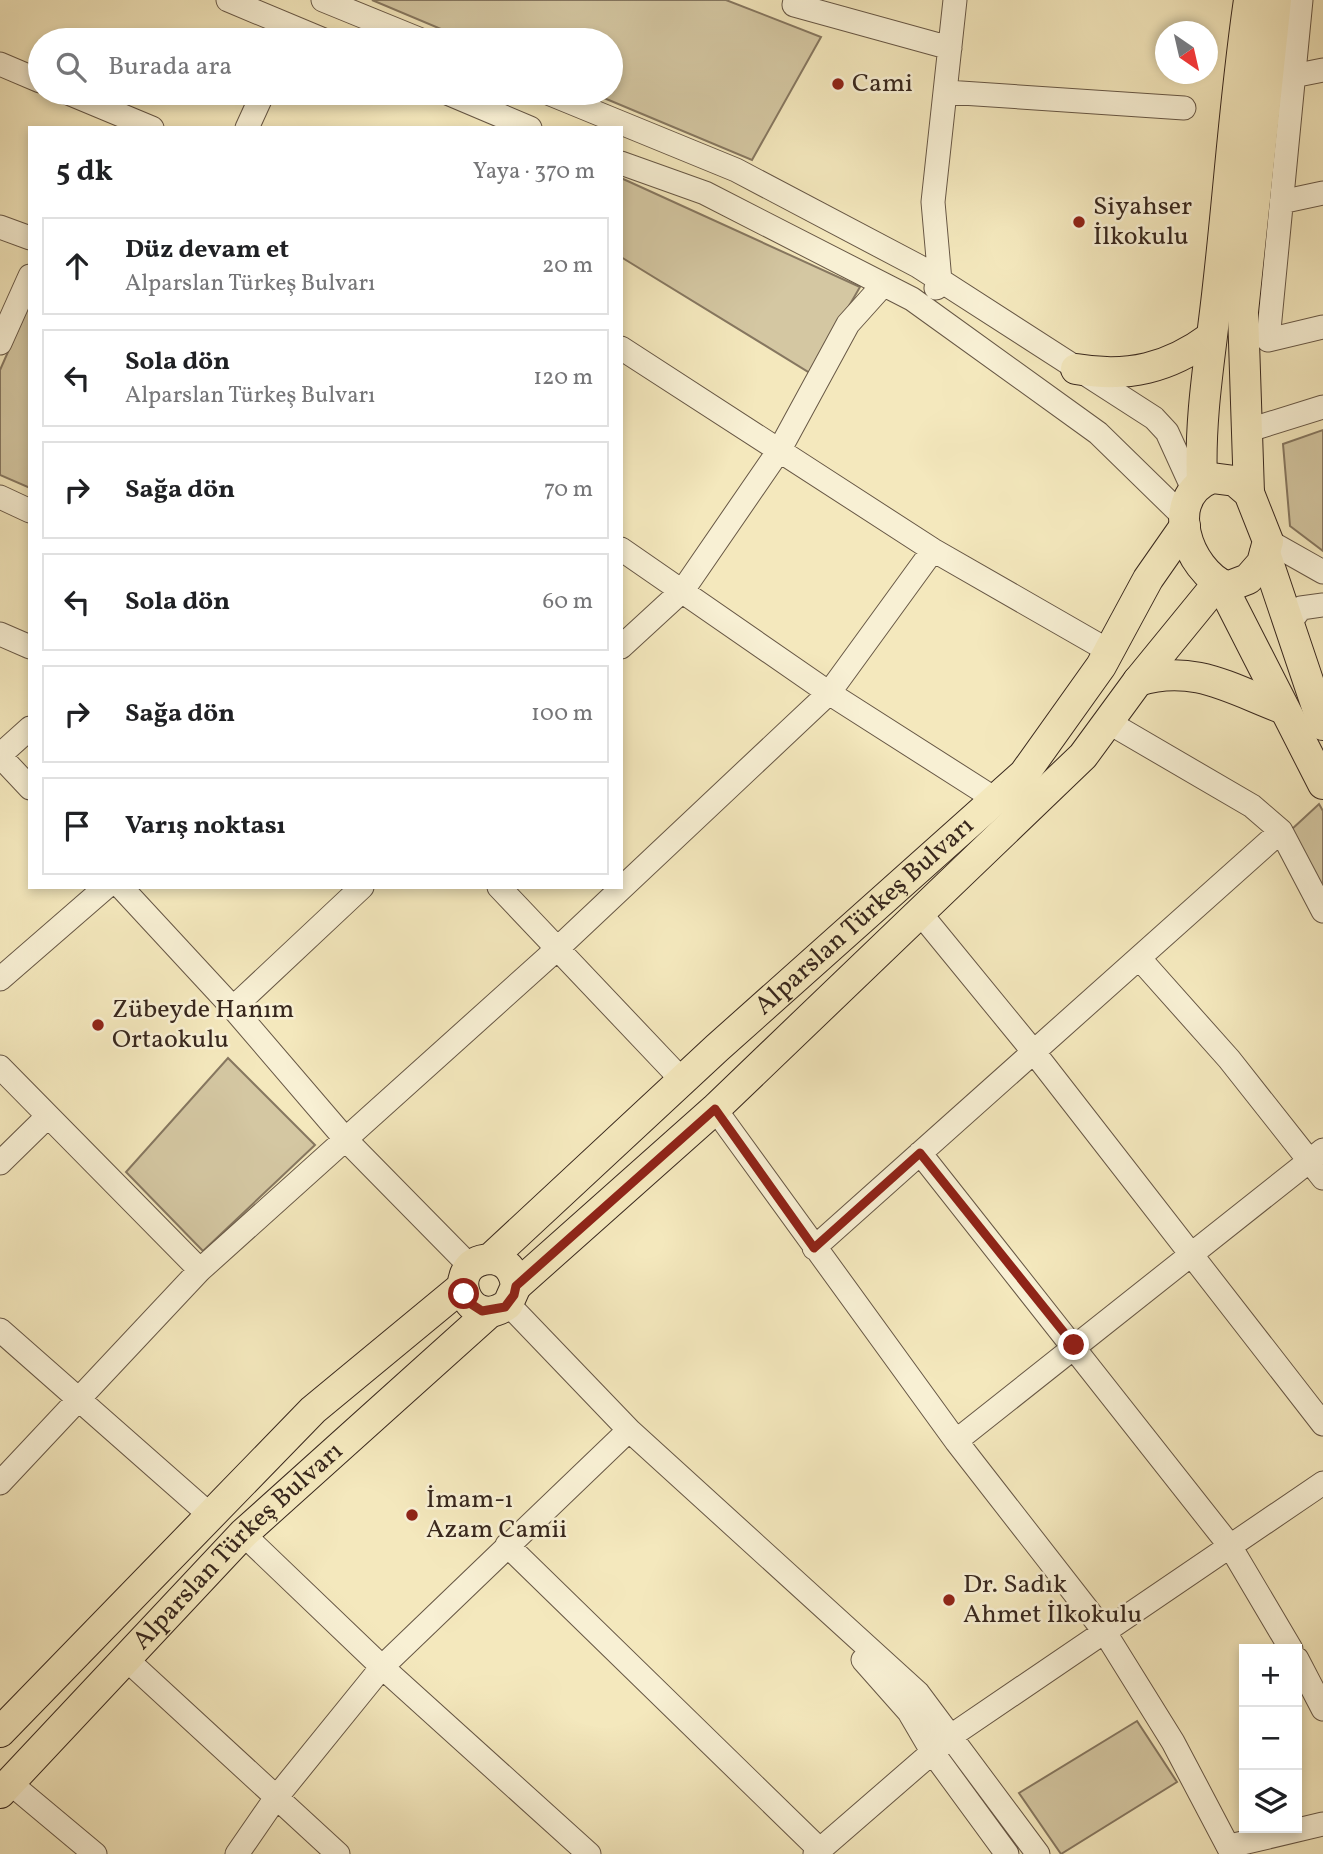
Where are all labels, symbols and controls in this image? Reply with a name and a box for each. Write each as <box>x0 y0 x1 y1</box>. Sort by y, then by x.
north arrow <box>1155 21 1218 84</box>
search box <box>28 28 623 105</box>
icon: search <box>52 48 90 86</box>
text: Burada ara <box>108 49 232 85</box>
place label: Cami <box>852 66 913 102</box>
marker: Cami <box>830 76 846 92</box>
text: 5 dk <box>56 151 113 193</box>
text: Yaya · 370 m <box>473 156 595 188</box>
place label: Siyahser İlkokulu <box>1093 189 1192 255</box>
marker: Siyahser İlkokulu <box>1071 214 1087 230</box>
text: Düz devam et <box>125 232 289 268</box>
icon: ahead <box>58 247 96 285</box>
text: 20 m <box>542 250 593 282</box>
text: Alparslan Türkeş Bulvarı <box>125 268 375 300</box>
text: Sola dön <box>125 344 230 380</box>
icon: left <box>58 359 96 397</box>
text: 120 m <box>533 362 593 394</box>
text: Alparslan Türkeş Bulvarı <box>125 380 375 412</box>
icon: right <box>58 471 96 509</box>
text: Sağa dön <box>125 472 235 508</box>
text: 70 m <box>544 474 593 506</box>
icon: left <box>58 583 96 621</box>
text: Sola dön <box>125 584 230 620</box>
text: 60 m <box>543 586 593 618</box>
icon: right <box>58 695 96 733</box>
text: Sağa dön <box>125 696 235 732</box>
text: 100 m <box>531 698 593 730</box>
icon: arrive <box>58 807 96 845</box>
text: Varış noktası <box>125 808 286 844</box>
street label: Alparslan Türkeş Bulvarı <box>747 809 982 1024</box>
place label: Zübeyde Hanım Ortaokulu <box>112 992 294 1058</box>
marker: Zübeyde Hanım Ortaokulu <box>90 1017 106 1033</box>
route start <box>448 1278 479 1309</box>
route end <box>1058 1329 1089 1360</box>
street label: Alparslan Türkeş Bulvarı <box>125 1434 351 1658</box>
place label: İmam-ı Azam Camii <box>426 1482 567 1548</box>
marker: İmam-ı Azam Camii <box>404 1507 420 1523</box>
place label: Dr. Sadık Ahmet İlkokulu <box>963 1567 1142 1633</box>
marker: Dr. Sadık Ahmet İlkokulu <box>941 1592 957 1608</box>
map controls <box>1239 1644 1302 1833</box>
button: + <box>1239 1644 1302 1707</box>
button: − <box>1239 1707 1302 1770</box>
button: layers <box>1239 1770 1302 1833</box>

